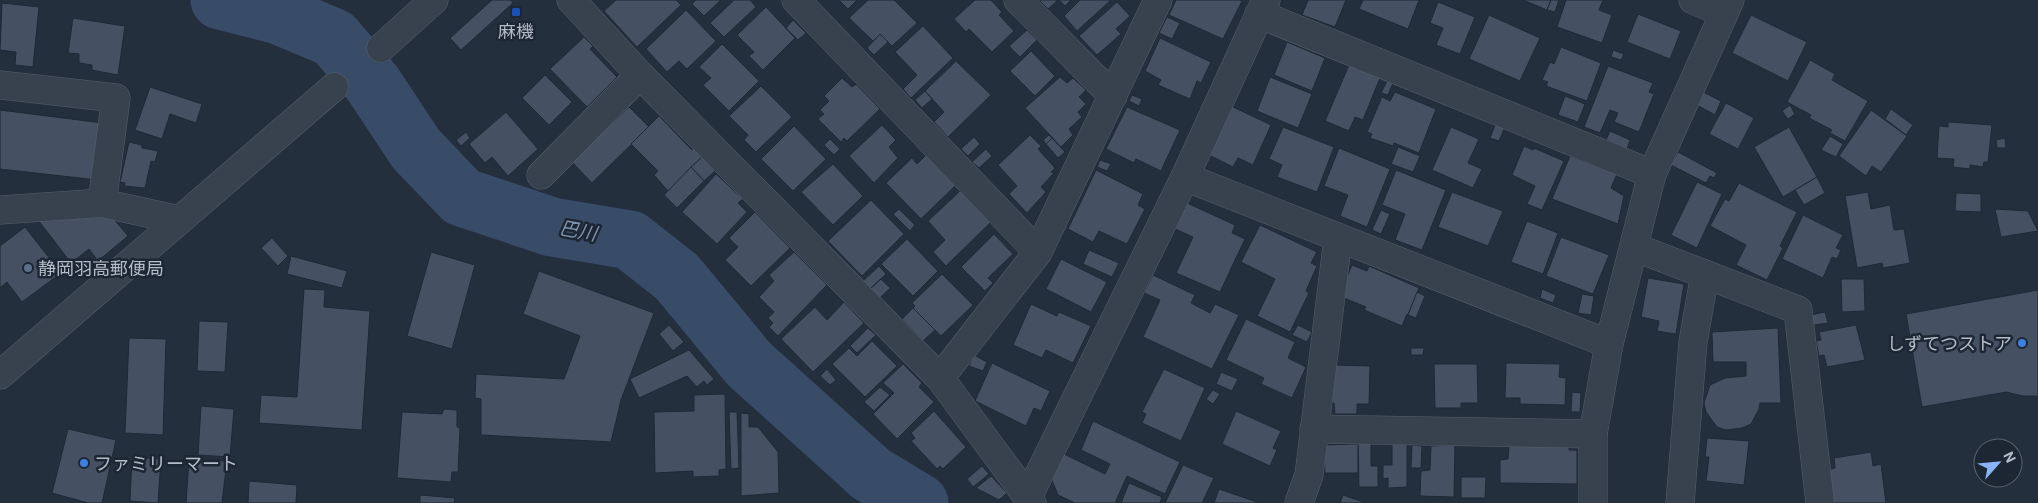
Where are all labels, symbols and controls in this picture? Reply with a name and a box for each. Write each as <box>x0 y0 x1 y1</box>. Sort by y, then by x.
marker: 麻機 <box>510 6 522 18</box>
place label: 麻機 <box>498 21 534 42</box>
water label: 巴川 <box>557 216 601 246</box>
place label: 静岡羽高郵便局 <box>38 258 164 279</box>
marker: 静岡羽高郵便局 <box>22 262 34 274</box>
place label: しずてつストア <box>1887 333 2012 354</box>
marker: しずてつストア <box>2016 337 2028 349</box>
north arrow <box>1973 438 2023 488</box>
text: N <box>2000 449 2019 465</box>
place label: ファミリーマート <box>94 453 238 474</box>
marker: ファミリーマート <box>78 457 90 469</box>

